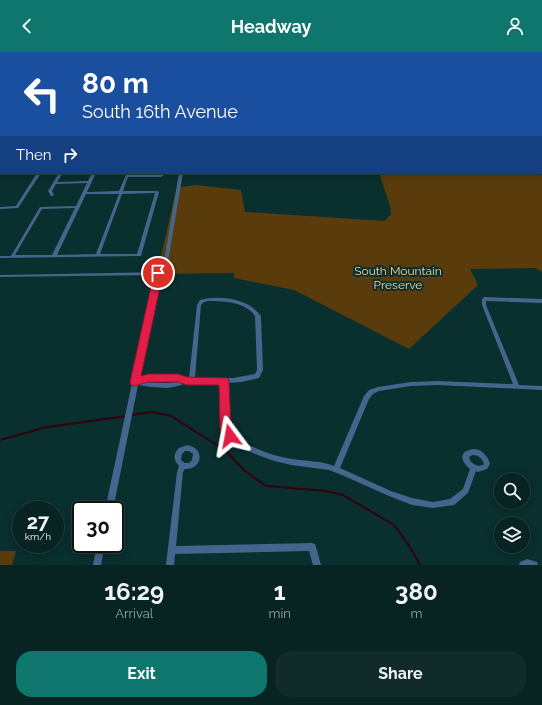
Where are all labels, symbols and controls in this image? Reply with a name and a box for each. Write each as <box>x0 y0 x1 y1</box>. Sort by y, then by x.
icon: back <box>16 15 38 37</box>
icon: person <box>504 15 526 37</box>
text: Headway <box>231 16 311 37</box>
text: 80 m <box>82 67 149 100</box>
icon: left <box>16 68 68 120</box>
text: South 16th Avenue <box>82 101 238 122</box>
icon: right <box>59 144 81 166</box>
text: Then <box>16 146 51 164</box>
pin <box>141 256 175 290</box>
icon: arrive <box>147 262 169 284</box>
park label: South Mountain Preserve <box>354 264 442 292</box>
position arrow <box>209 415 251 457</box>
map controls <box>494 473 530 553</box>
button: search <box>494 473 530 509</box>
speed limit sign: 30 <box>72 501 124 553</box>
text: 27 <box>27 510 49 534</box>
button: layers <box>494 517 530 553</box>
text: km/h <box>25 531 51 542</box>
text: 16:29 <box>104 577 164 606</box>
text: 1 <box>274 577 286 606</box>
text: 380 <box>395 577 438 606</box>
text: Arrival <box>115 606 153 621</box>
text: min <box>269 606 291 621</box>
text: m <box>410 606 422 621</box>
button: Exit <box>16 651 267 697</box>
button: Share <box>275 651 526 697</box>

